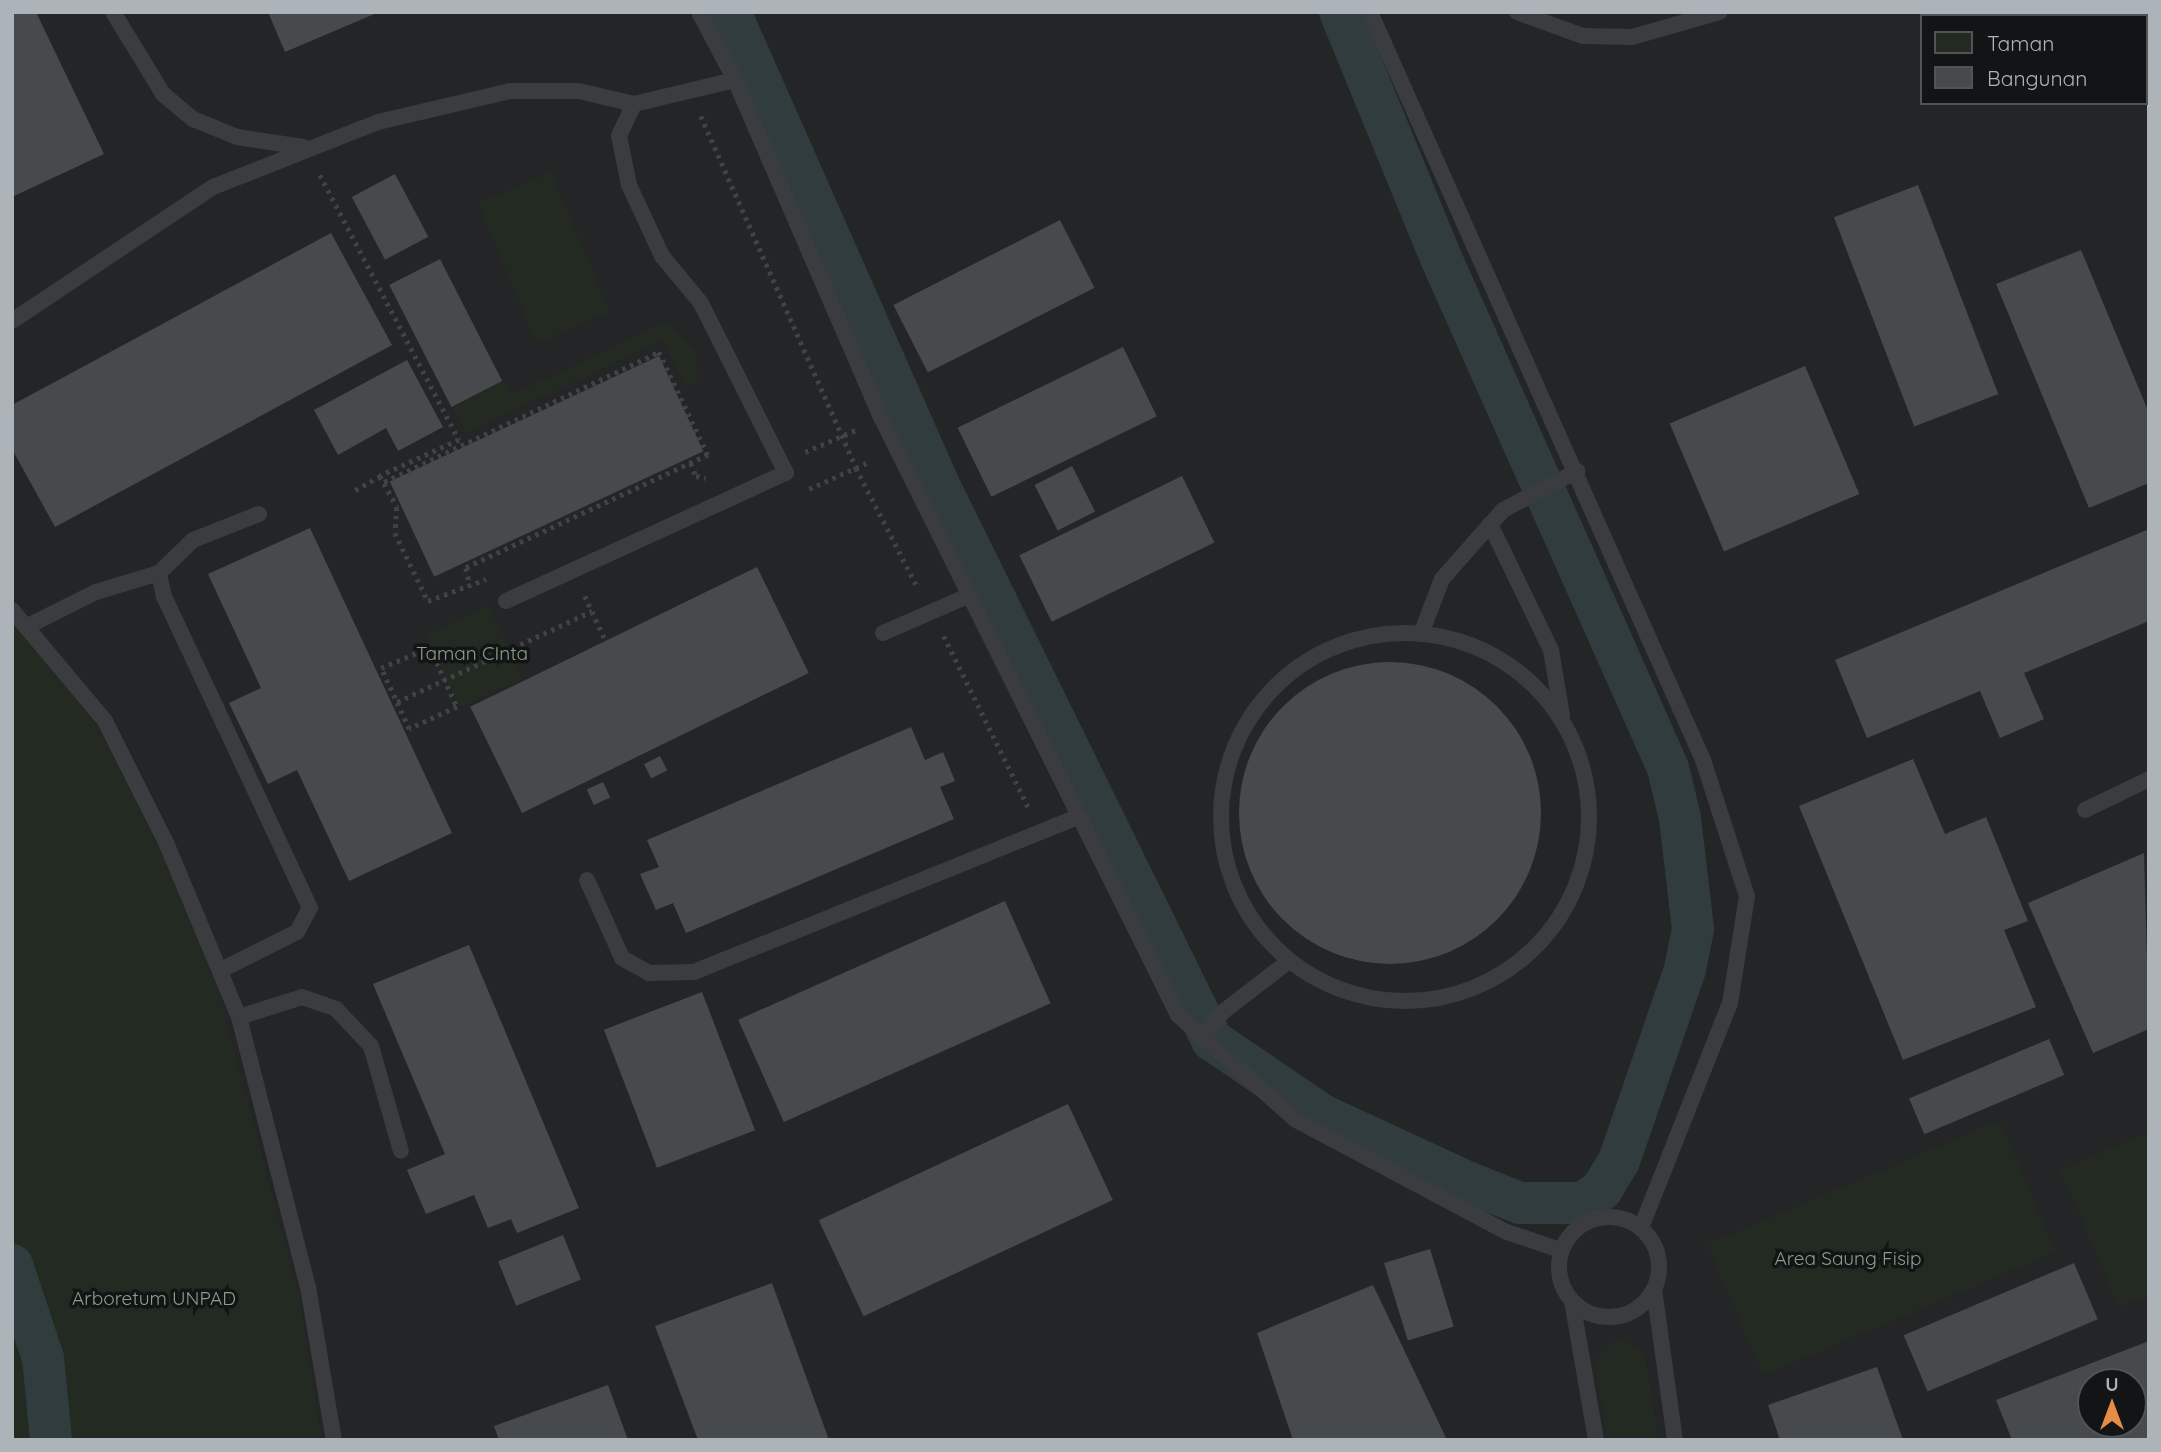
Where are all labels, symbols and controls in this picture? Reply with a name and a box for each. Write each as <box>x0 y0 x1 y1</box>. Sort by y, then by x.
legend <box>1920 14 2147 105</box>
text: Taman <box>1987 30 2054 56</box>
text: Bangunan <box>1987 65 2087 91</box>
park label: Taman CInta <box>416 643 528 665</box>
park label: Area Saung Fisip <box>1775 1248 1921 1270</box>
park label: Arboretum UNPAD <box>72 1288 236 1310</box>
north arrow <box>2077 1368 2147 1438</box>
text: U <box>2105 1372 2119 1396</box>

